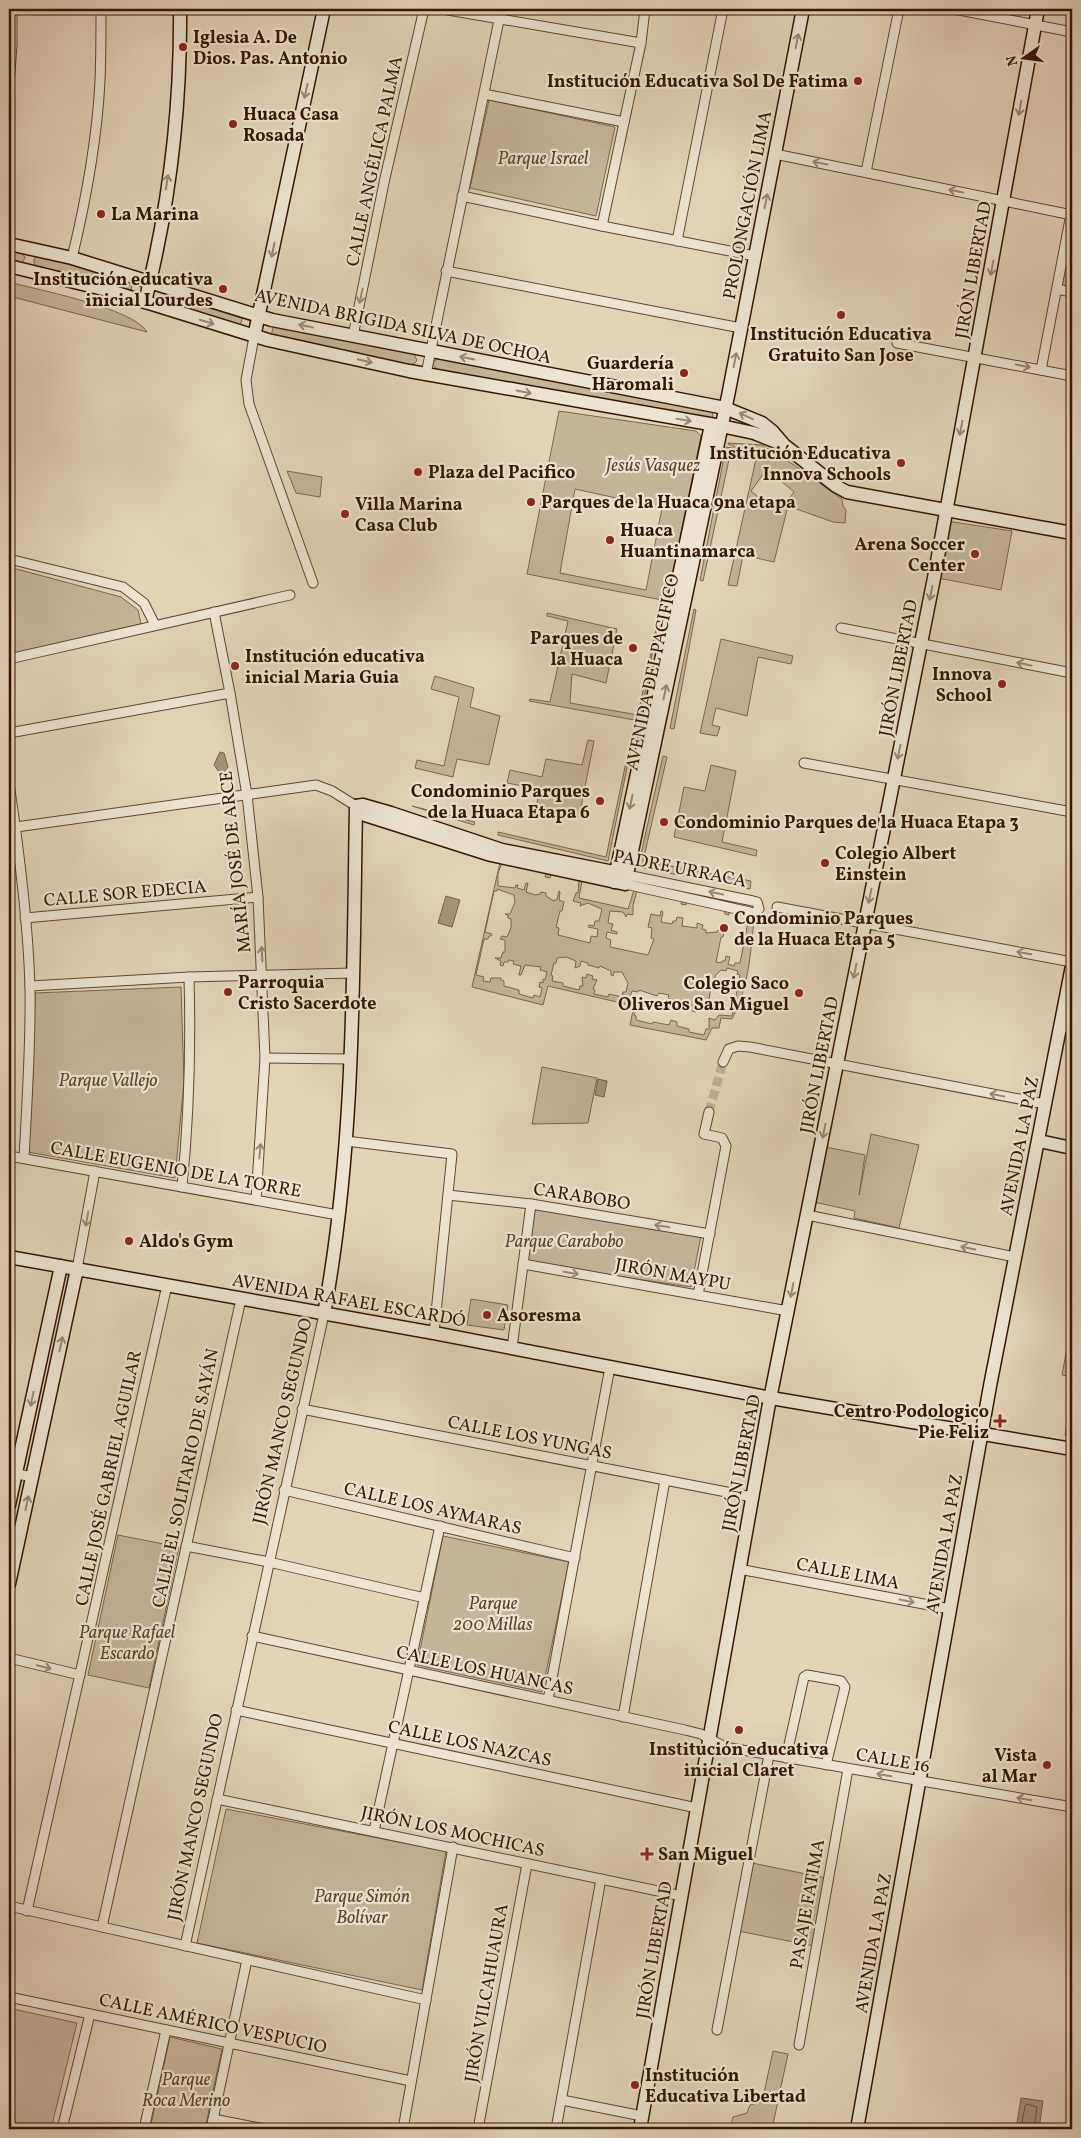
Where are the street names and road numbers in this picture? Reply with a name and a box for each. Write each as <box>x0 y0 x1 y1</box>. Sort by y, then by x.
street label: CALLE ANGÉLICA PALMA <box>341 53 410 269</box>
street label: PROLONGACIÓN LIMA <box>718 109 779 302</box>
street label: JIRÓN LIBERTAD <box>950 199 999 341</box>
street label: AVENIDA BRIGIDA SILVA DE OCHOA <box>252 284 554 371</box>
street label: AVENIDA DEL PACIFICO <box>620 572 687 773</box>
street label: JIRÓN LIBERTAD <box>874 598 925 739</box>
street label: MARÍA JOSÉ DE ARCE <box>214 769 258 954</box>
street label: PADRE URRACA <box>611 844 749 895</box>
street label: CALLE SOR EDECIA <box>43 875 208 914</box>
street label: JIRÓN LIBERTAD <box>795 995 846 1136</box>
street label: AVENIDA LA PAZ <box>995 1074 1046 1218</box>
street label: CALLE EUGENIO DE LA TORRE <box>48 1136 303 1205</box>
street label: CARABOBO <box>532 1177 632 1217</box>
street label: JIRÓN MAYPU <box>613 1253 732 1298</box>
street label: AVENIDA RAFAEL ESCARDÓ <box>230 1269 467 1334</box>
street label: JIRÓN MANCO SEGUNDO <box>248 1316 319 1527</box>
street label: CALLE EL SOLITARIO DE SAYÁN <box>147 1346 226 1610</box>
street label: CALLE JOSÉ GABRIEL AGUILAR <box>70 1348 149 1608</box>
street label: JIRÓN LIBERTAD <box>717 1393 768 1534</box>
street label: CALLE LOS YUNGAS <box>445 1410 614 1467</box>
street label: AVENIDA LA PAZ <box>921 1472 970 1616</box>
street label: CALLE LOS AYMARAS <box>341 1477 524 1542</box>
street label: CALLE LIMA <box>794 1552 902 1597</box>
street label: CALLE LOS HUANCAS <box>394 1640 576 1702</box>
street label: JIRÓN MANCO SEGUNDO <box>162 1711 231 1923</box>
street label: CALLE LOS NAZCAS <box>386 1715 554 1774</box>
street label: CALLE 16 <box>854 1743 932 1780</box>
street label: JIRÓN LOS MOCHICAS <box>359 1801 547 1864</box>
street label: PASAJE FATIMA <box>785 1837 832 1971</box>
street label: AVENIDA LA PAZ <box>850 1871 899 2015</box>
street label: JIRÓN LIBERTAD <box>631 1879 680 2021</box>
street label: JIRÓN VILCAHUAURA <box>459 1902 516 2085</box>
street label: CALLE AMÉRICO VESPUCIO <box>97 1988 329 2061</box>

